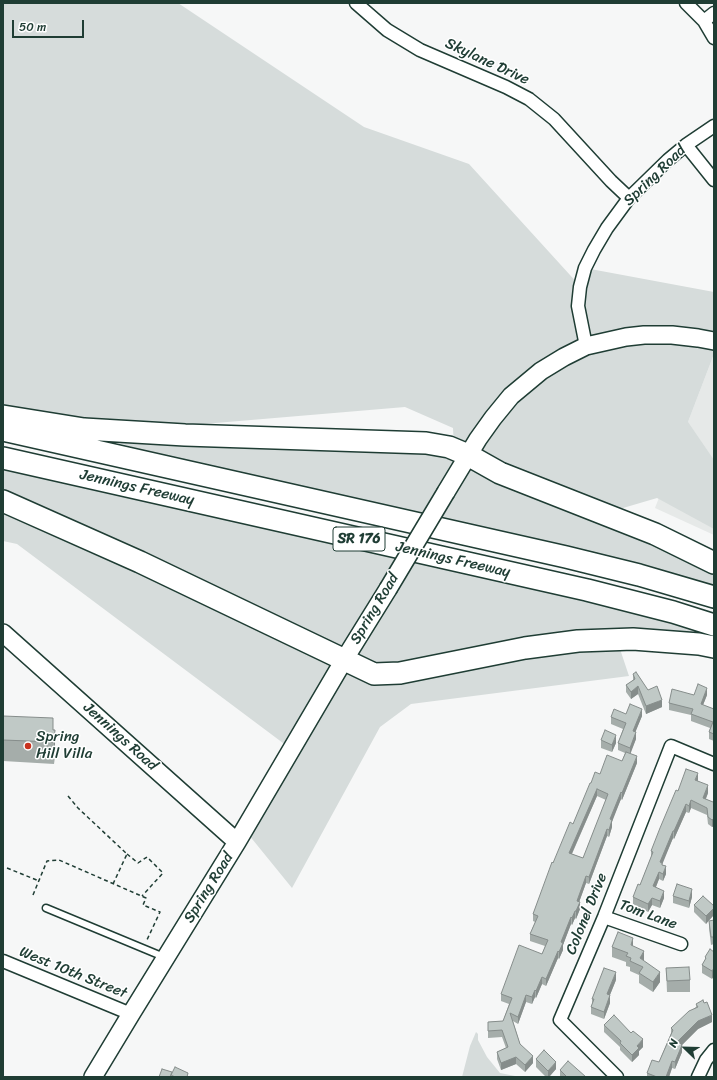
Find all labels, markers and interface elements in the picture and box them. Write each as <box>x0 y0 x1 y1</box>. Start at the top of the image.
scale bar <box>14 12 86 38</box>
text: 50 m <box>19 16 46 38</box>
street label: Skylane Drive <box>442 35 532 89</box>
street label: Spring Road <box>620 142 690 210</box>
street label: Jennings Freeway <box>78 466 196 510</box>
road number: SR 176 <box>333 527 385 551</box>
street label: Jennings Freeway <box>394 538 512 582</box>
street label: Spring Road <box>347 570 403 648</box>
street label: Jennings Road <box>79 699 161 775</box>
place label: Spring Hill Villa <box>36 728 92 763</box>
marker: Spring Hill Villa <box>23 741 33 751</box>
street label: Spring Road <box>180 850 238 926</box>
street label: Colonel Drive <box>562 871 612 957</box>
street label: Tom Lane <box>617 896 679 934</box>
street label: West 10th Street <box>17 943 129 1003</box>
north arrow <box>665 1028 705 1068</box>
text: N <box>663 1036 684 1050</box>

